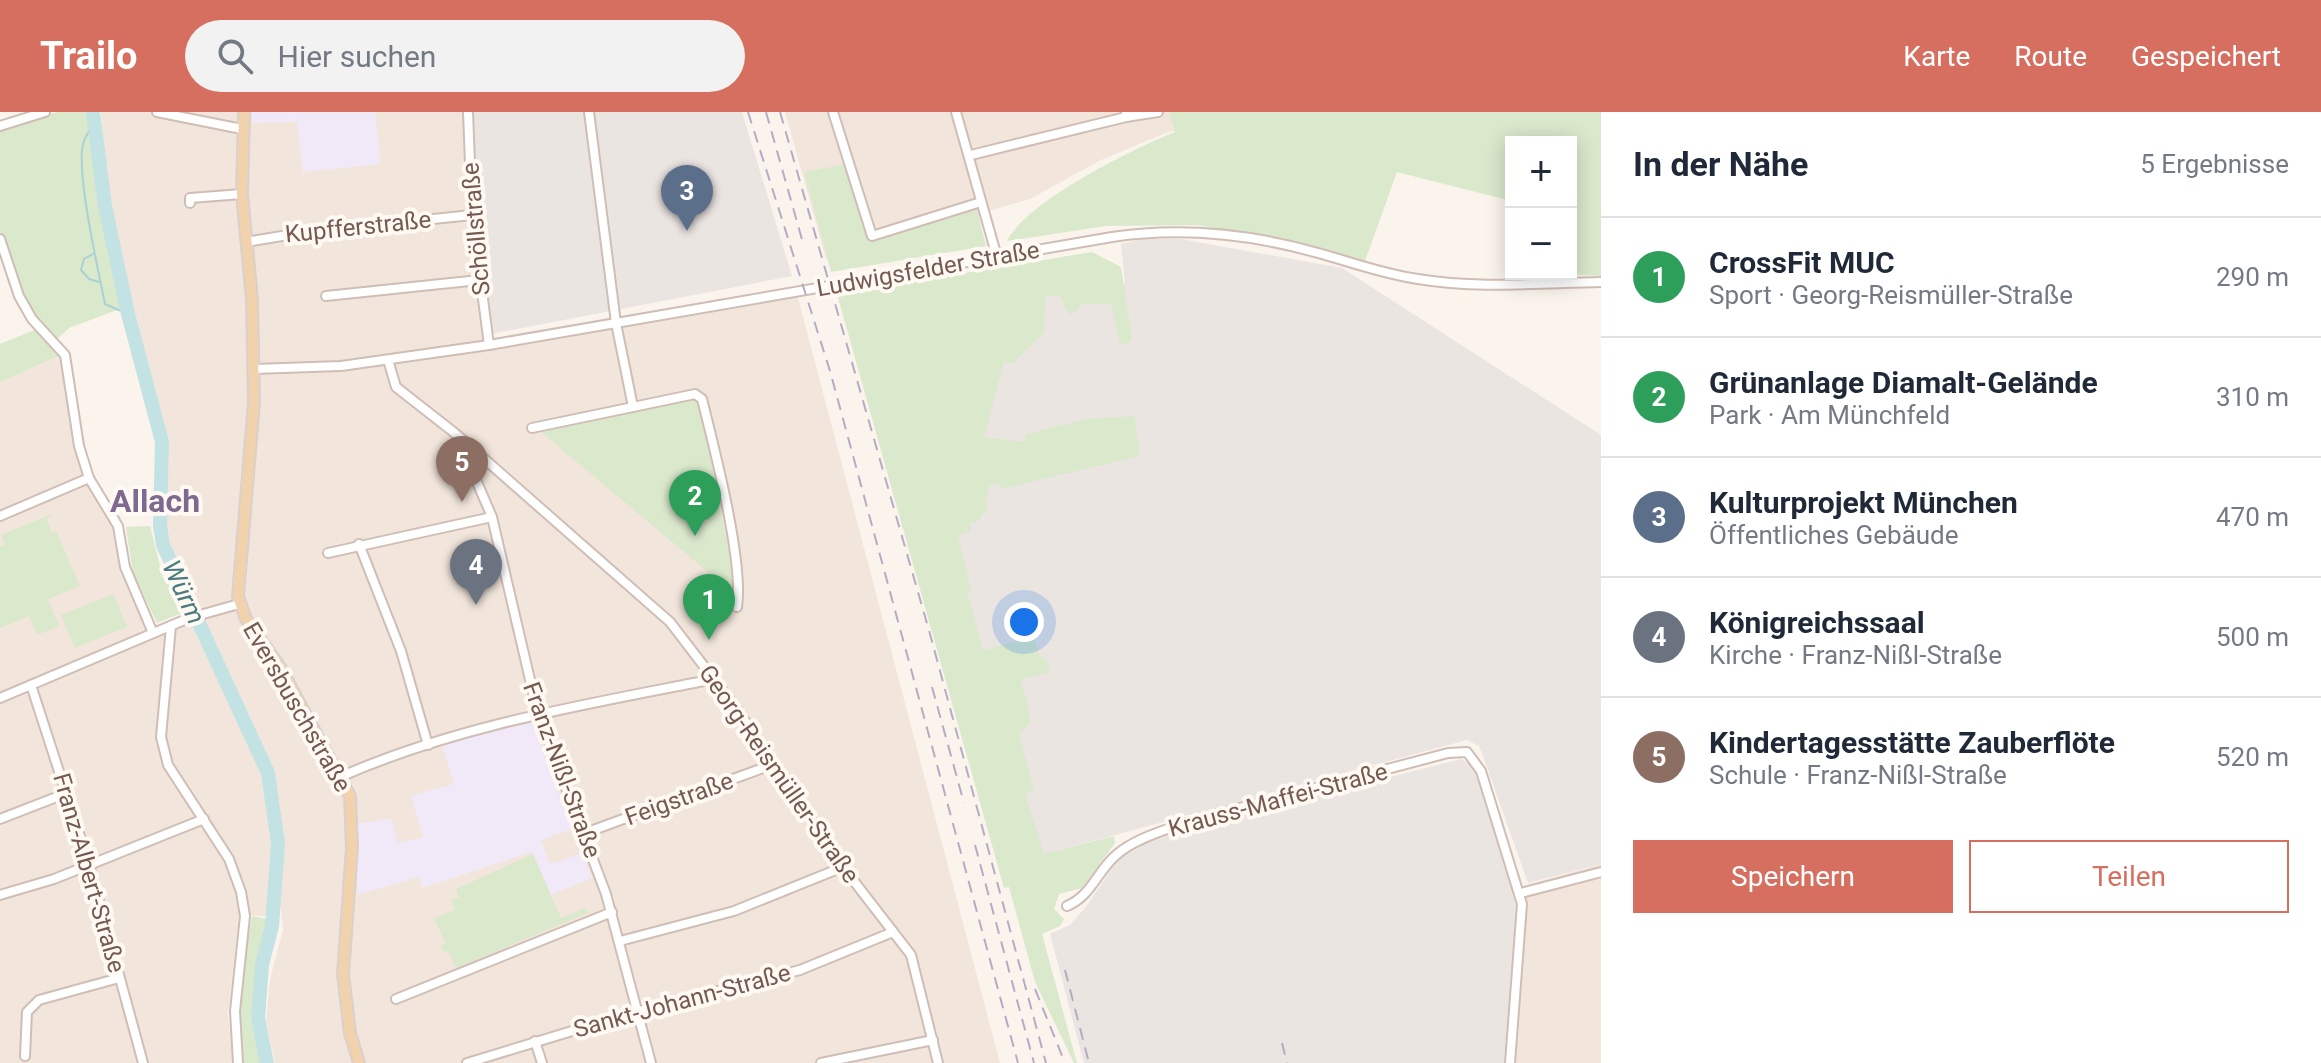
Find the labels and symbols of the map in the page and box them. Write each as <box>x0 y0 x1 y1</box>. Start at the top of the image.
street label: Schöllstraße <box>456 161 496 297</box>
pin: 3 <box>661 165 713 231</box>
street label: Kupfferstraße <box>284 205 432 249</box>
street label: Ludwigsfelder Straße <box>814 236 1042 302</box>
pin: 5 <box>436 436 488 502</box>
pin: 2 <box>669 470 721 536</box>
district label: Allach <box>110 482 200 520</box>
pin: 4 <box>450 539 502 605</box>
water label: Würm <box>156 555 212 629</box>
pin: 1 <box>683 574 735 640</box>
your location <box>1004 602 1044 642</box>
street label: Eversbuschstraße <box>237 617 357 797</box>
street label: Georg-Reismüller-Straße <box>693 660 865 888</box>
street label: Franz-Nißl-Straße <box>517 678 607 862</box>
street label: Krauss-Maffei-Straße <box>1165 757 1391 843</box>
street label: Feigstraße <box>621 767 737 831</box>
street label: Franz-Albert-Straße <box>47 770 131 976</box>
street label: Sankt-Johann-Straße <box>570 959 794 1043</box>

